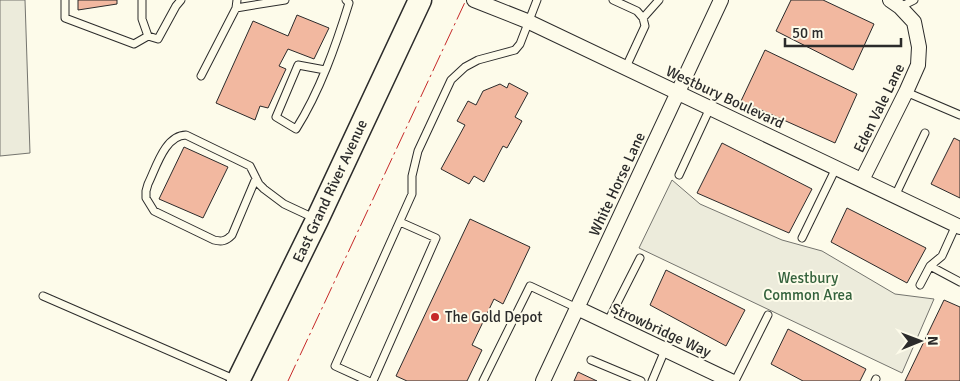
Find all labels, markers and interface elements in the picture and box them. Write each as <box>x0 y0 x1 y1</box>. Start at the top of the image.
scale bar <box>785 15 901 47</box>
text: 50 m <box>792 24 823 42</box>
street label: Eden Vale Lane <box>850 60 908 156</box>
street label: Westbury Boulevard <box>663 62 787 132</box>
street label: East Grand River Avenue <box>289 117 371 265</box>
street label: White Horse Lane <box>585 129 649 239</box>
park label: Westbury Common Area <box>763 269 853 304</box>
street label: Strowbridge Way <box>608 299 714 361</box>
place label: The Gold Depot <box>445 308 542 326</box>
marker: The Gold Depot <box>429 311 441 323</box>
north arrow <box>895 316 945 366</box>
text: N <box>924 336 941 346</box>

